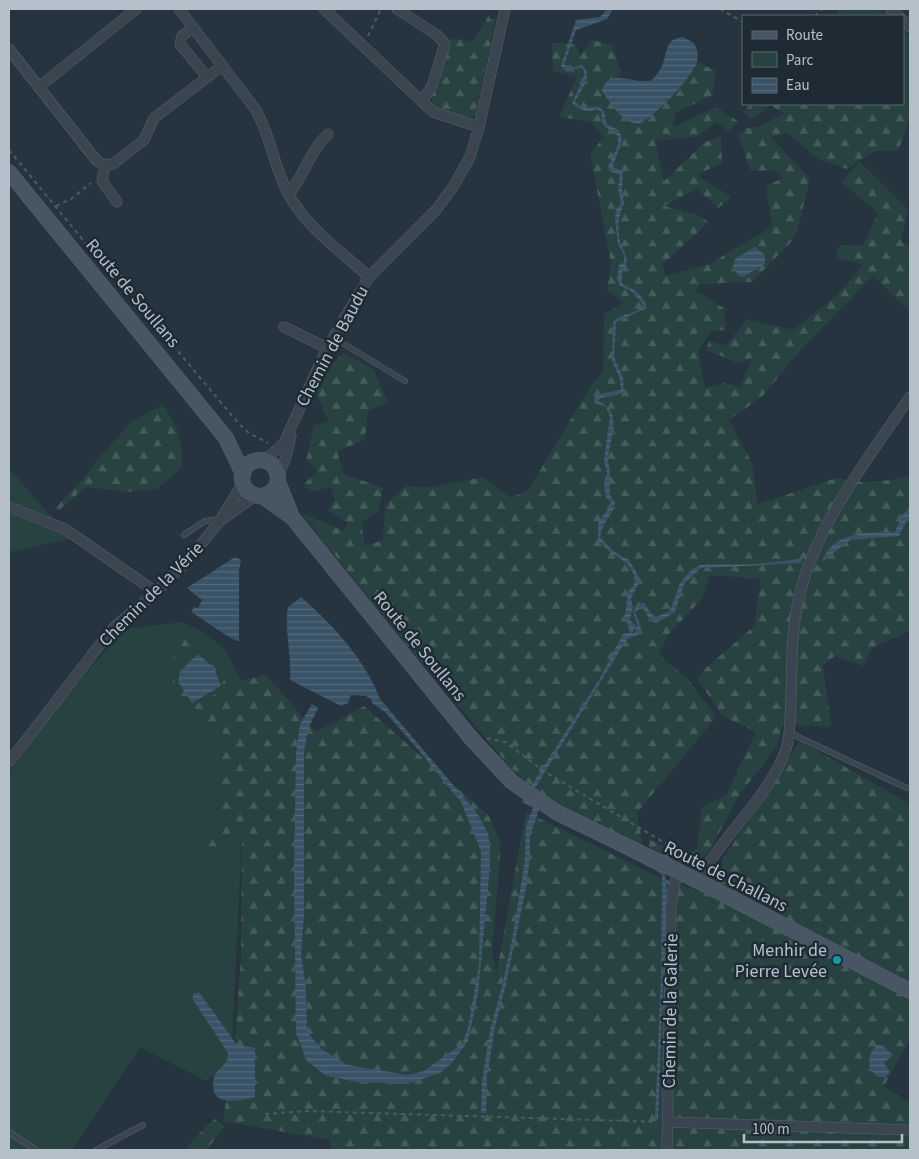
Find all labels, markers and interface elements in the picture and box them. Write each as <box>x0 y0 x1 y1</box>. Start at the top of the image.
legend <box>742 15 904 105</box>
text: Route <box>786 25 823 46</box>
text: Parc <box>786 50 813 71</box>
text: Eau <box>786 75 810 96</box>
street label: Route de Soullans <box>80 233 186 353</box>
street label: Chemin de Baudu <box>290 281 375 411</box>
street label: Chemin de la Vérie <box>93 536 209 652</box>
street label: Route de Soullans <box>367 586 472 707</box>
street label: Route de Challans <box>660 835 792 918</box>
street label: Chemin de la Galerie <box>657 933 684 1089</box>
place label: Menhir de Pierre Levée <box>735 938 827 984</box>
marker: Menhir de Pierre Levée <box>831 954 843 966</box>
scale bar <box>744 1112 902 1144</box>
text: 100 m <box>752 1119 790 1140</box>

